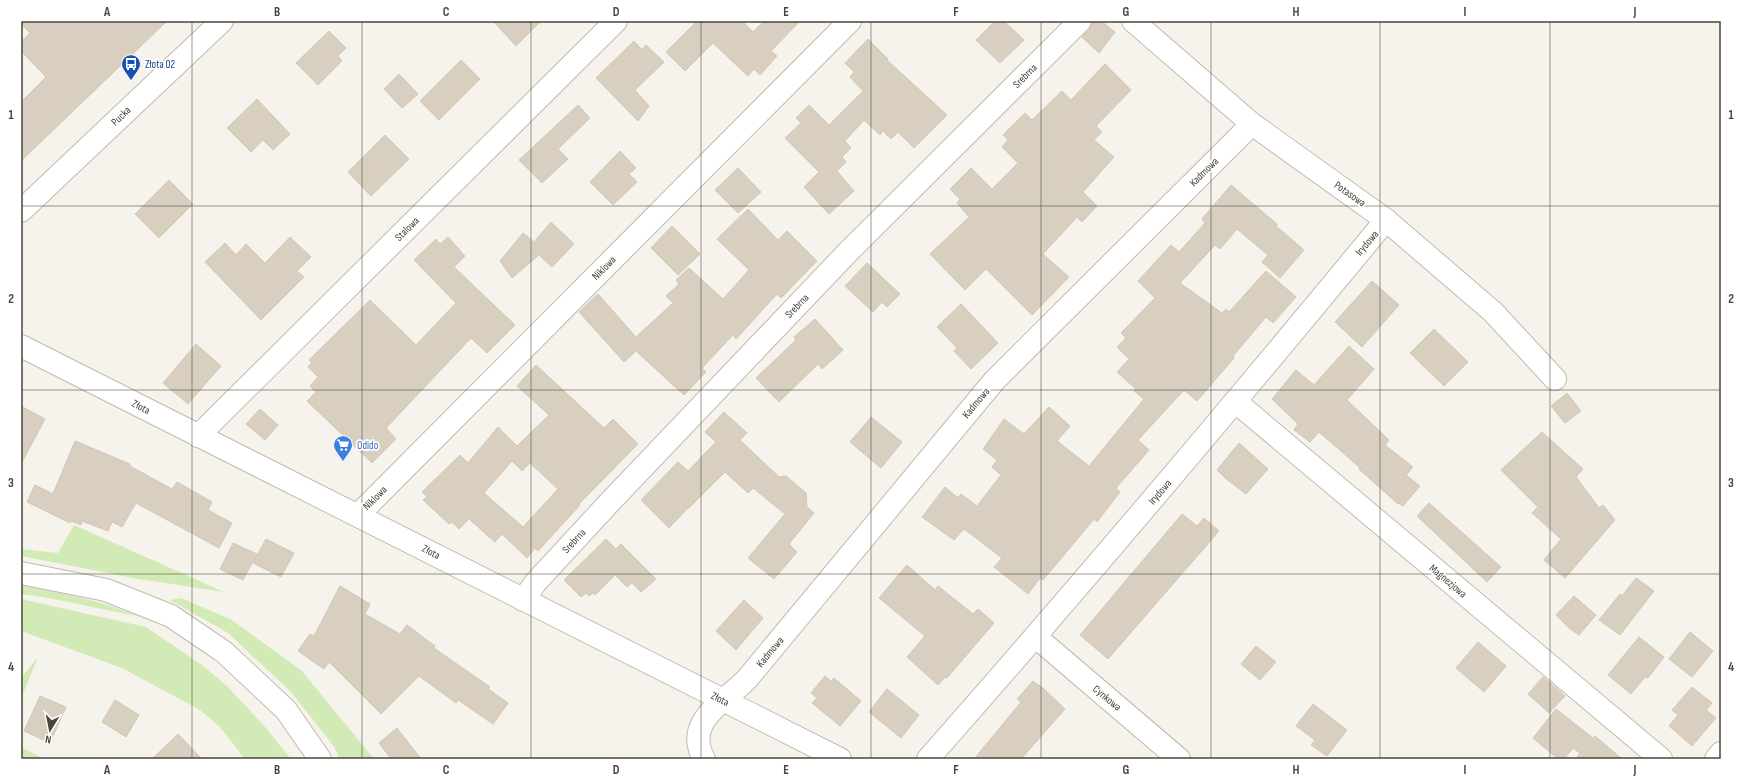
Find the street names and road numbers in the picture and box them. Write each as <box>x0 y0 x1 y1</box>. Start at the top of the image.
street label: Srebrna <box>1010 61 1040 91</box>
street label: Pucka <box>109 104 133 128</box>
street label: Kadmowa <box>1187 155 1221 189</box>
street label: Potasowa <box>1332 178 1368 210</box>
street label: Stalowa <box>392 214 422 244</box>
street label: Irydowa <box>1353 228 1381 258</box>
street label: Niklowa <box>589 253 619 283</box>
street label: Srebrna <box>782 291 812 321</box>
street label: Kadmowa <box>960 385 992 421</box>
street label: Złota <box>130 397 152 417</box>
street label: Irydowa <box>1146 477 1174 507</box>
street label: Niklowa <box>360 483 390 513</box>
street label: Srebrna <box>559 526 589 556</box>
street label: Złota <box>420 542 442 562</box>
street label: Magnezjowa <box>1427 562 1469 600</box>
street label: Kadmowa <box>754 634 786 670</box>
street label: Cynkowa <box>1090 682 1124 714</box>
street label: Złota <box>709 689 731 709</box>

